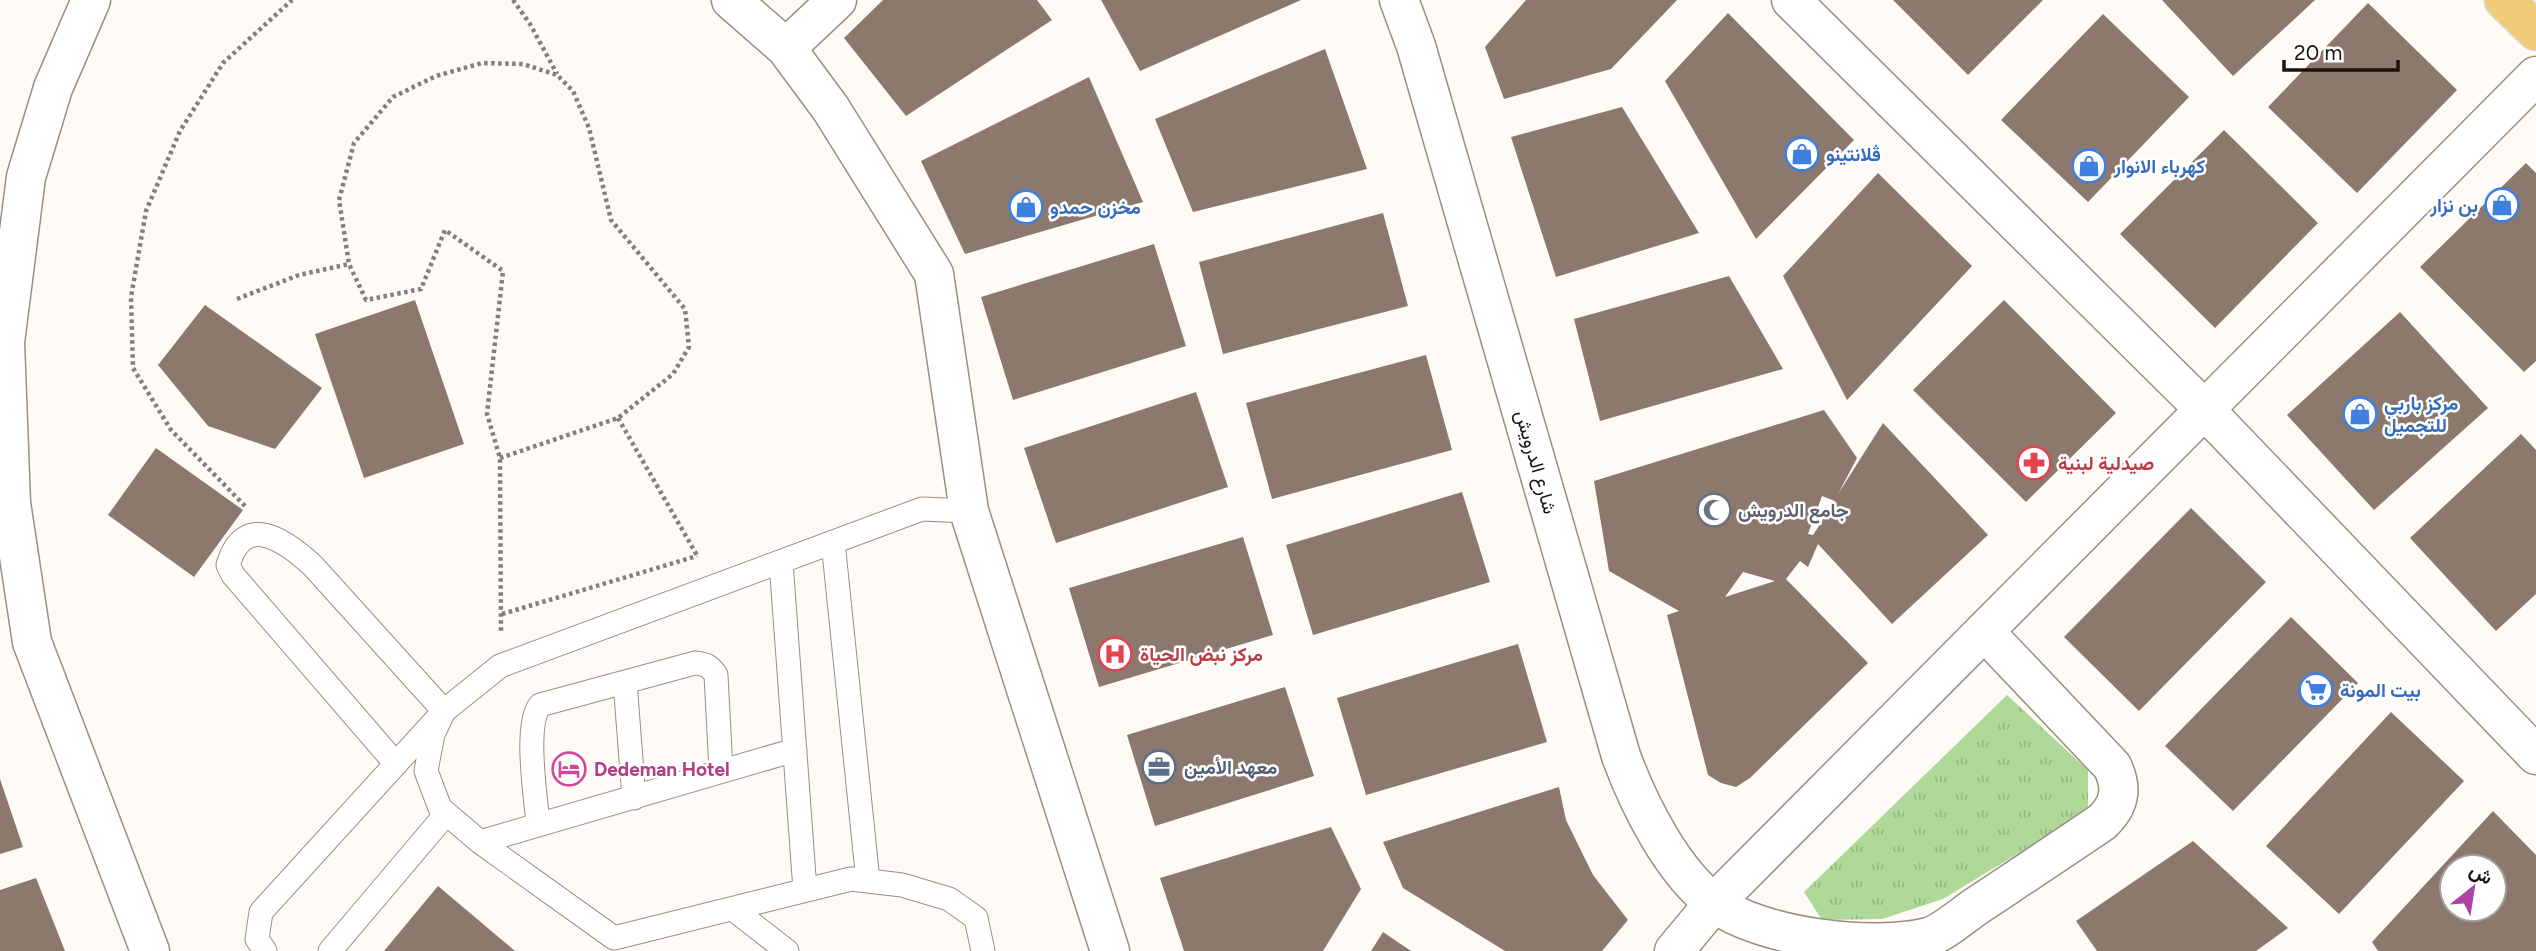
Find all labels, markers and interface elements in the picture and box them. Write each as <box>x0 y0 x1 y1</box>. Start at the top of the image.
scale bar <box>2284 28 2398 72</box>
text: 20 m <box>2294 40 2342 65</box>
shop icon: ڤلانتينو <box>1783 135 1821 173</box>
place label: ڤلانتينو <box>1826 143 1881 167</box>
shop icon: كهرباء الانوار <box>2070 147 2108 185</box>
place label: كهرباء الانوار <box>2113 155 2205 179</box>
shop icon: بن نزار <box>2483 186 2521 224</box>
shop icon: مخزن حمدو <box>1007 188 1045 226</box>
place label: بن نزار <box>2429 194 2478 218</box>
place label: مخزن حمدو <box>1050 196 1141 220</box>
place label: مركز باربي للتجميل <box>2384 392 2458 437</box>
shop icon: مركز باربي للتجميل <box>2341 395 2379 433</box>
street label: شارع الدرويش <box>1509 407 1562 517</box>
pharmacy icon: صيدلية لبنية <box>2015 444 2053 482</box>
place label: صيدلية لبنية <box>2058 452 2154 475</box>
mosque icon: جامع الدرويش <box>1695 491 1733 529</box>
place label: جامع الدرويش <box>1738 499 1849 524</box>
hospital icon: مركز نبض الحياة <box>1096 635 1134 673</box>
place label: مركز نبض الحياة <box>1140 643 1263 667</box>
supermarket icon: بيت المونة <box>2297 671 2335 709</box>
place label: بيت المونة <box>2340 679 2421 703</box>
office icon: معهد الأمين <box>1140 748 1178 786</box>
hotel icon: Dedeman Hotel <box>550 750 588 788</box>
place label: معهد الأمين <box>1184 756 1277 779</box>
place label: Dedeman Hotel <box>594 758 730 781</box>
north arrow <box>2438 853 2508 923</box>
text: ش <box>2466 858 2497 889</box>

